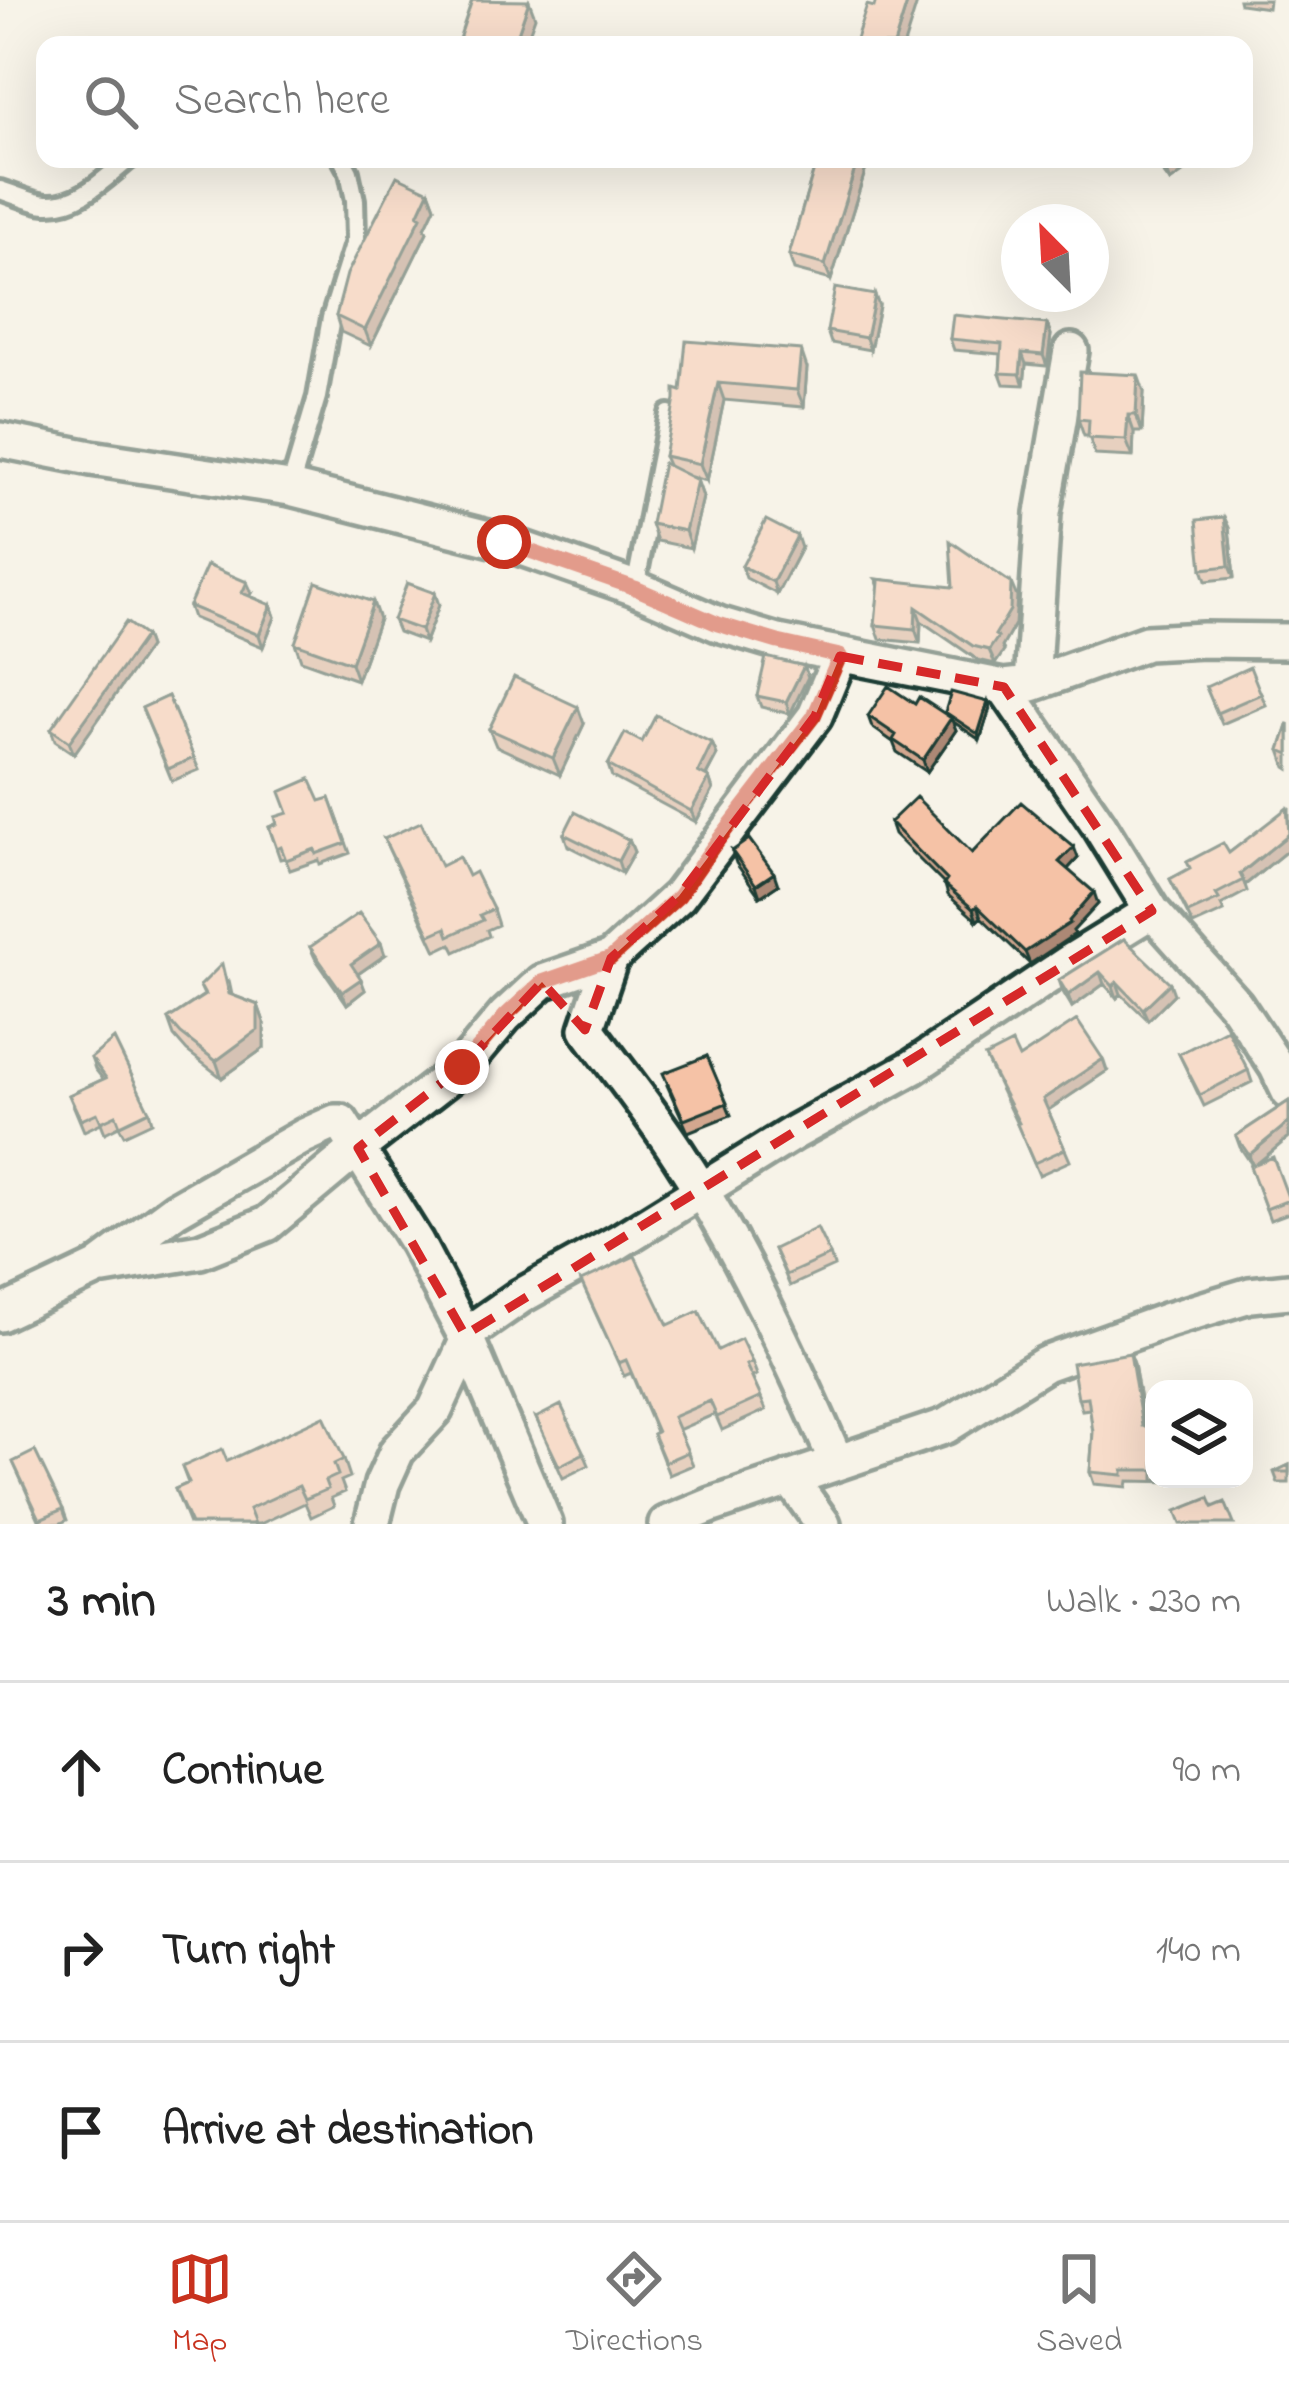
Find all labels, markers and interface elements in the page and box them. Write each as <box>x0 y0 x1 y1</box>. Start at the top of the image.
search box <box>36 36 1253 168</box>
icon: search <box>78 69 144 135</box>
text: Search here <box>174 69 390 135</box>
north arrow <box>1001 204 1109 312</box>
route start <box>477 515 531 569</box>
route end <box>435 1040 489 1094</box>
map controls <box>1145 1380 1253 1488</box>
button: layers <box>1145 1380 1253 1488</box>
text: 3 min <box>48 1565 156 1640</box>
text: Walk · 230 m <box>1046 1574 1241 1631</box>
icon: ahead <box>48 1739 114 1805</box>
text: Continue <box>162 1739 323 1805</box>
text: 90 m <box>1172 1743 1241 1800</box>
icon: right <box>48 1919 114 1985</box>
text: Turn right <box>162 1919 335 1985</box>
text: 140 m <box>1156 1923 1241 1980</box>
icon: arrive <box>48 2099 114 2165</box>
text: Arrive at destination <box>162 2099 533 2165</box>
tab: Map <box>167 2246 233 2366</box>
tab: Directions <box>566 2246 703 2366</box>
tab: Saved <box>1036 2246 1122 2366</box>

